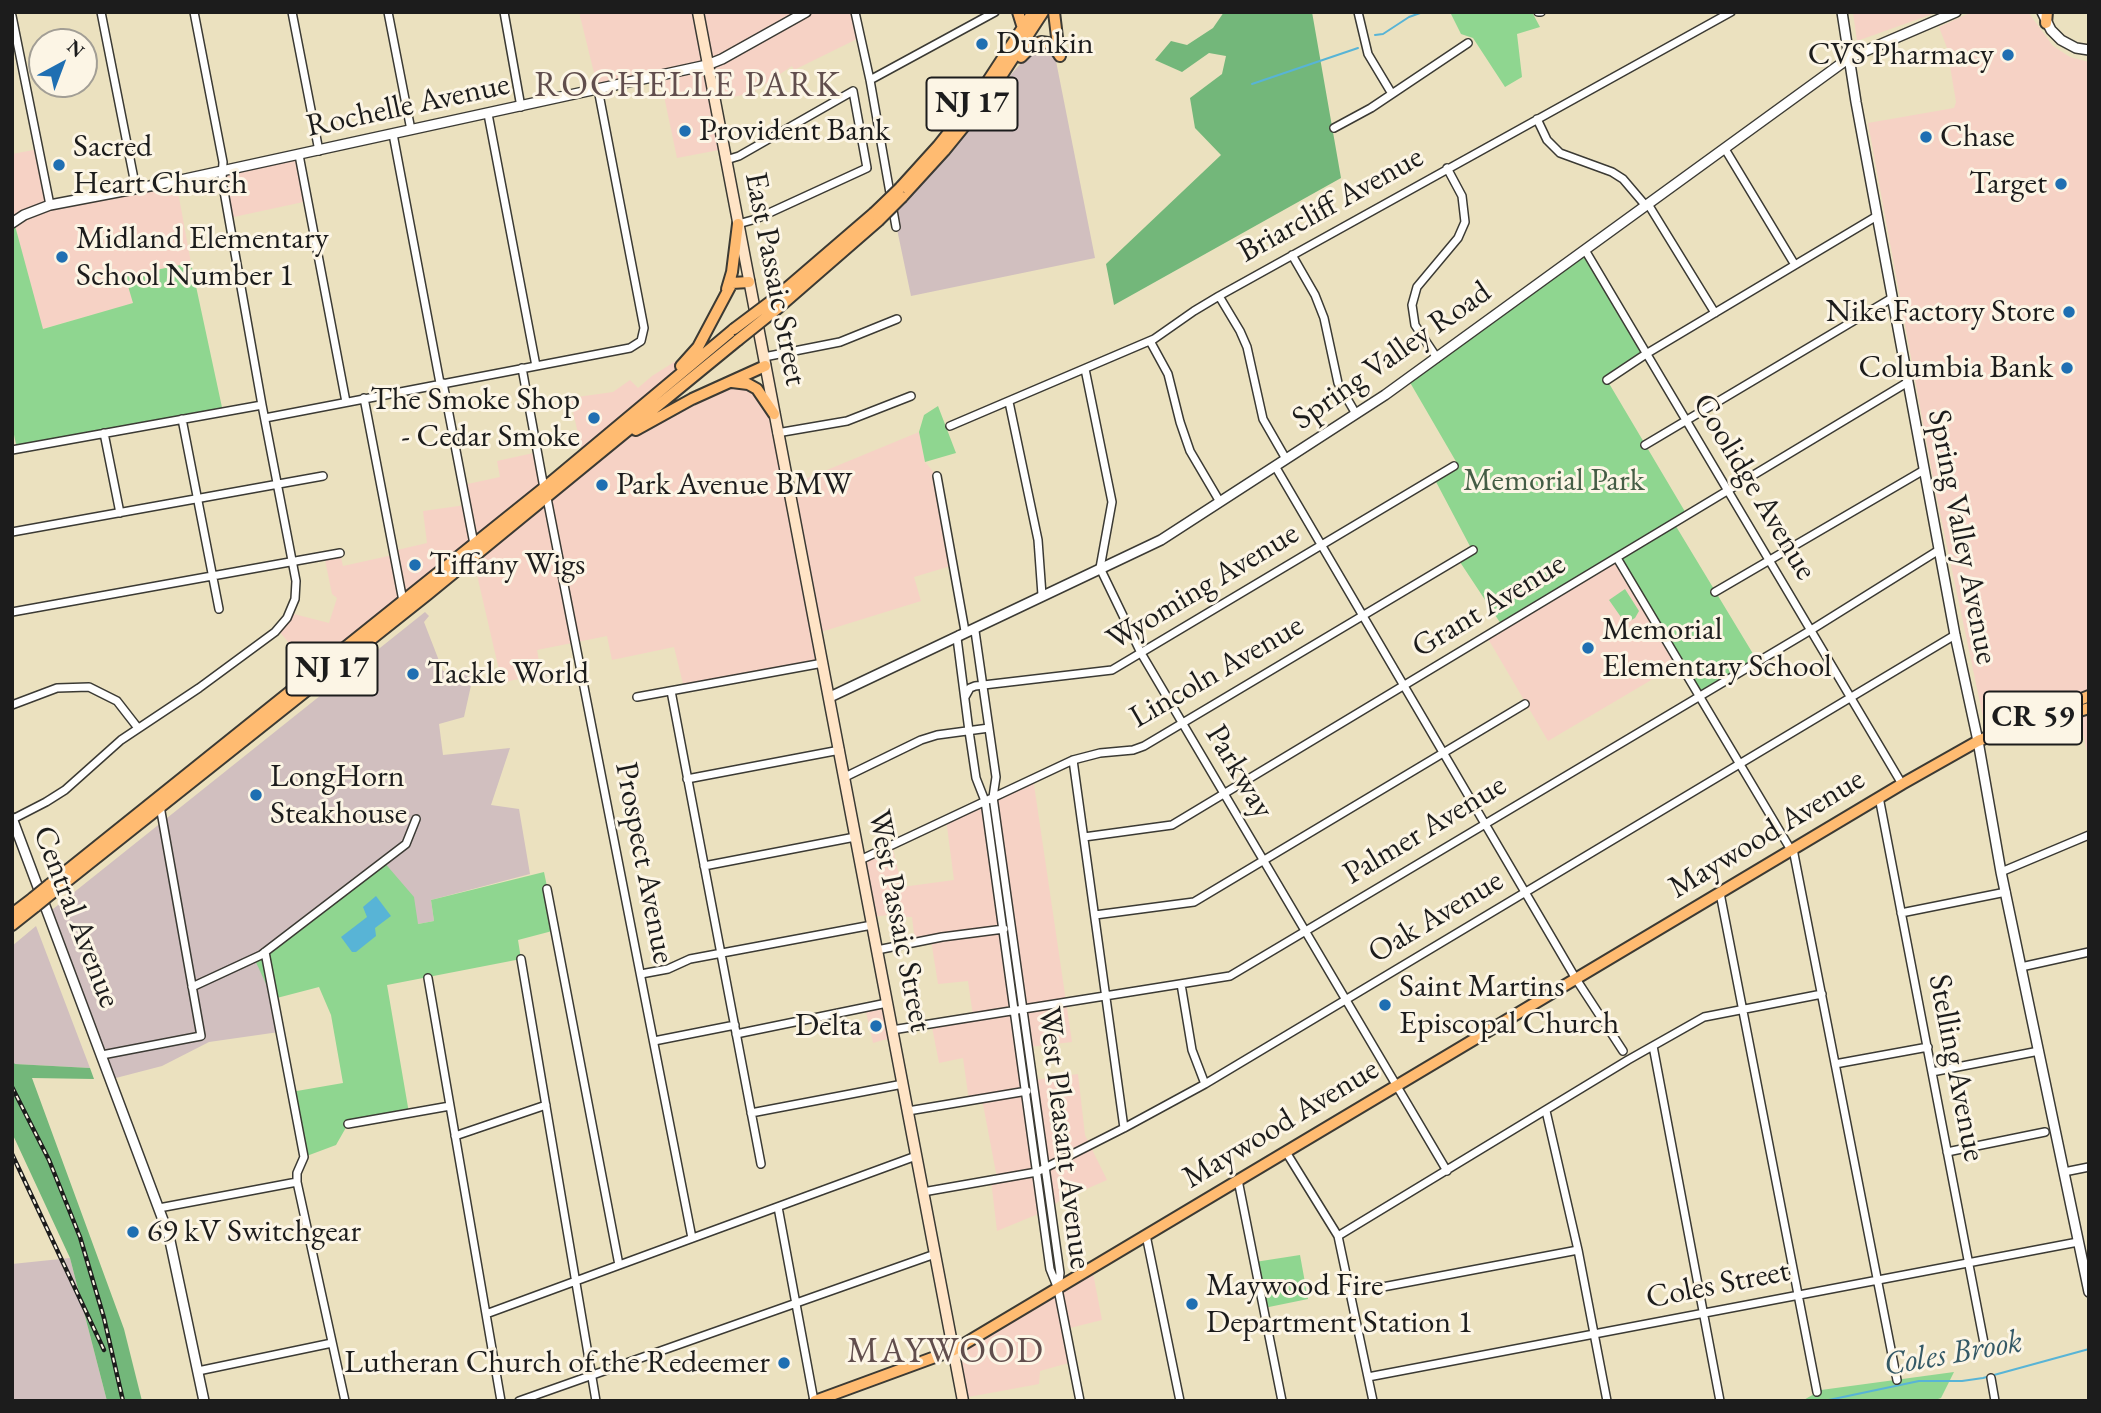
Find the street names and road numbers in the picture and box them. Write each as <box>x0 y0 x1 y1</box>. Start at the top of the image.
street label: Rochelle Avenue <box>303 66 513 146</box>
road number: NJ 17 <box>926 78 1018 130</box>
street label: Briarcliff Avenue <box>1232 138 1430 272</box>
street label: East Passaic Street <box>735 169 815 389</box>
street label: Spring Valley Road <box>1285 273 1499 439</box>
street label: Coolidge Avenue <box>1683 387 1825 587</box>
street label: Spring Valley Avenue <box>1919 407 2005 667</box>
street label: Wyoming Avenue <box>1100 515 1306 659</box>
street label: Grant Avenue <box>1405 545 1573 667</box>
street label: Lincoln Avenue <box>1123 607 1311 737</box>
road number: NJ 17 <box>286 642 378 696</box>
road number: CR 59 <box>1984 692 2082 744</box>
street label: Parkway <box>1196 718 1282 826</box>
street label: Prospect Avenue <box>606 759 682 967</box>
street label: Maywood Avenue <box>1662 760 1872 908</box>
street label: Palmer Avenue <box>1337 766 1513 894</box>
street label: West Passaic Street <box>859 807 939 1035</box>
street label: Central Avenue <box>24 821 128 1013</box>
street label: Oak Avenue <box>1362 862 1510 972</box>
street label: Stelling Avenue <box>1919 971 1993 1165</box>
street label: West Pleasant Avenue <box>1029 1005 1099 1271</box>
street label: Maywood Avenue <box>1176 1050 1386 1198</box>
street label: Coles Street <box>1643 1252 1793 1318</box>

